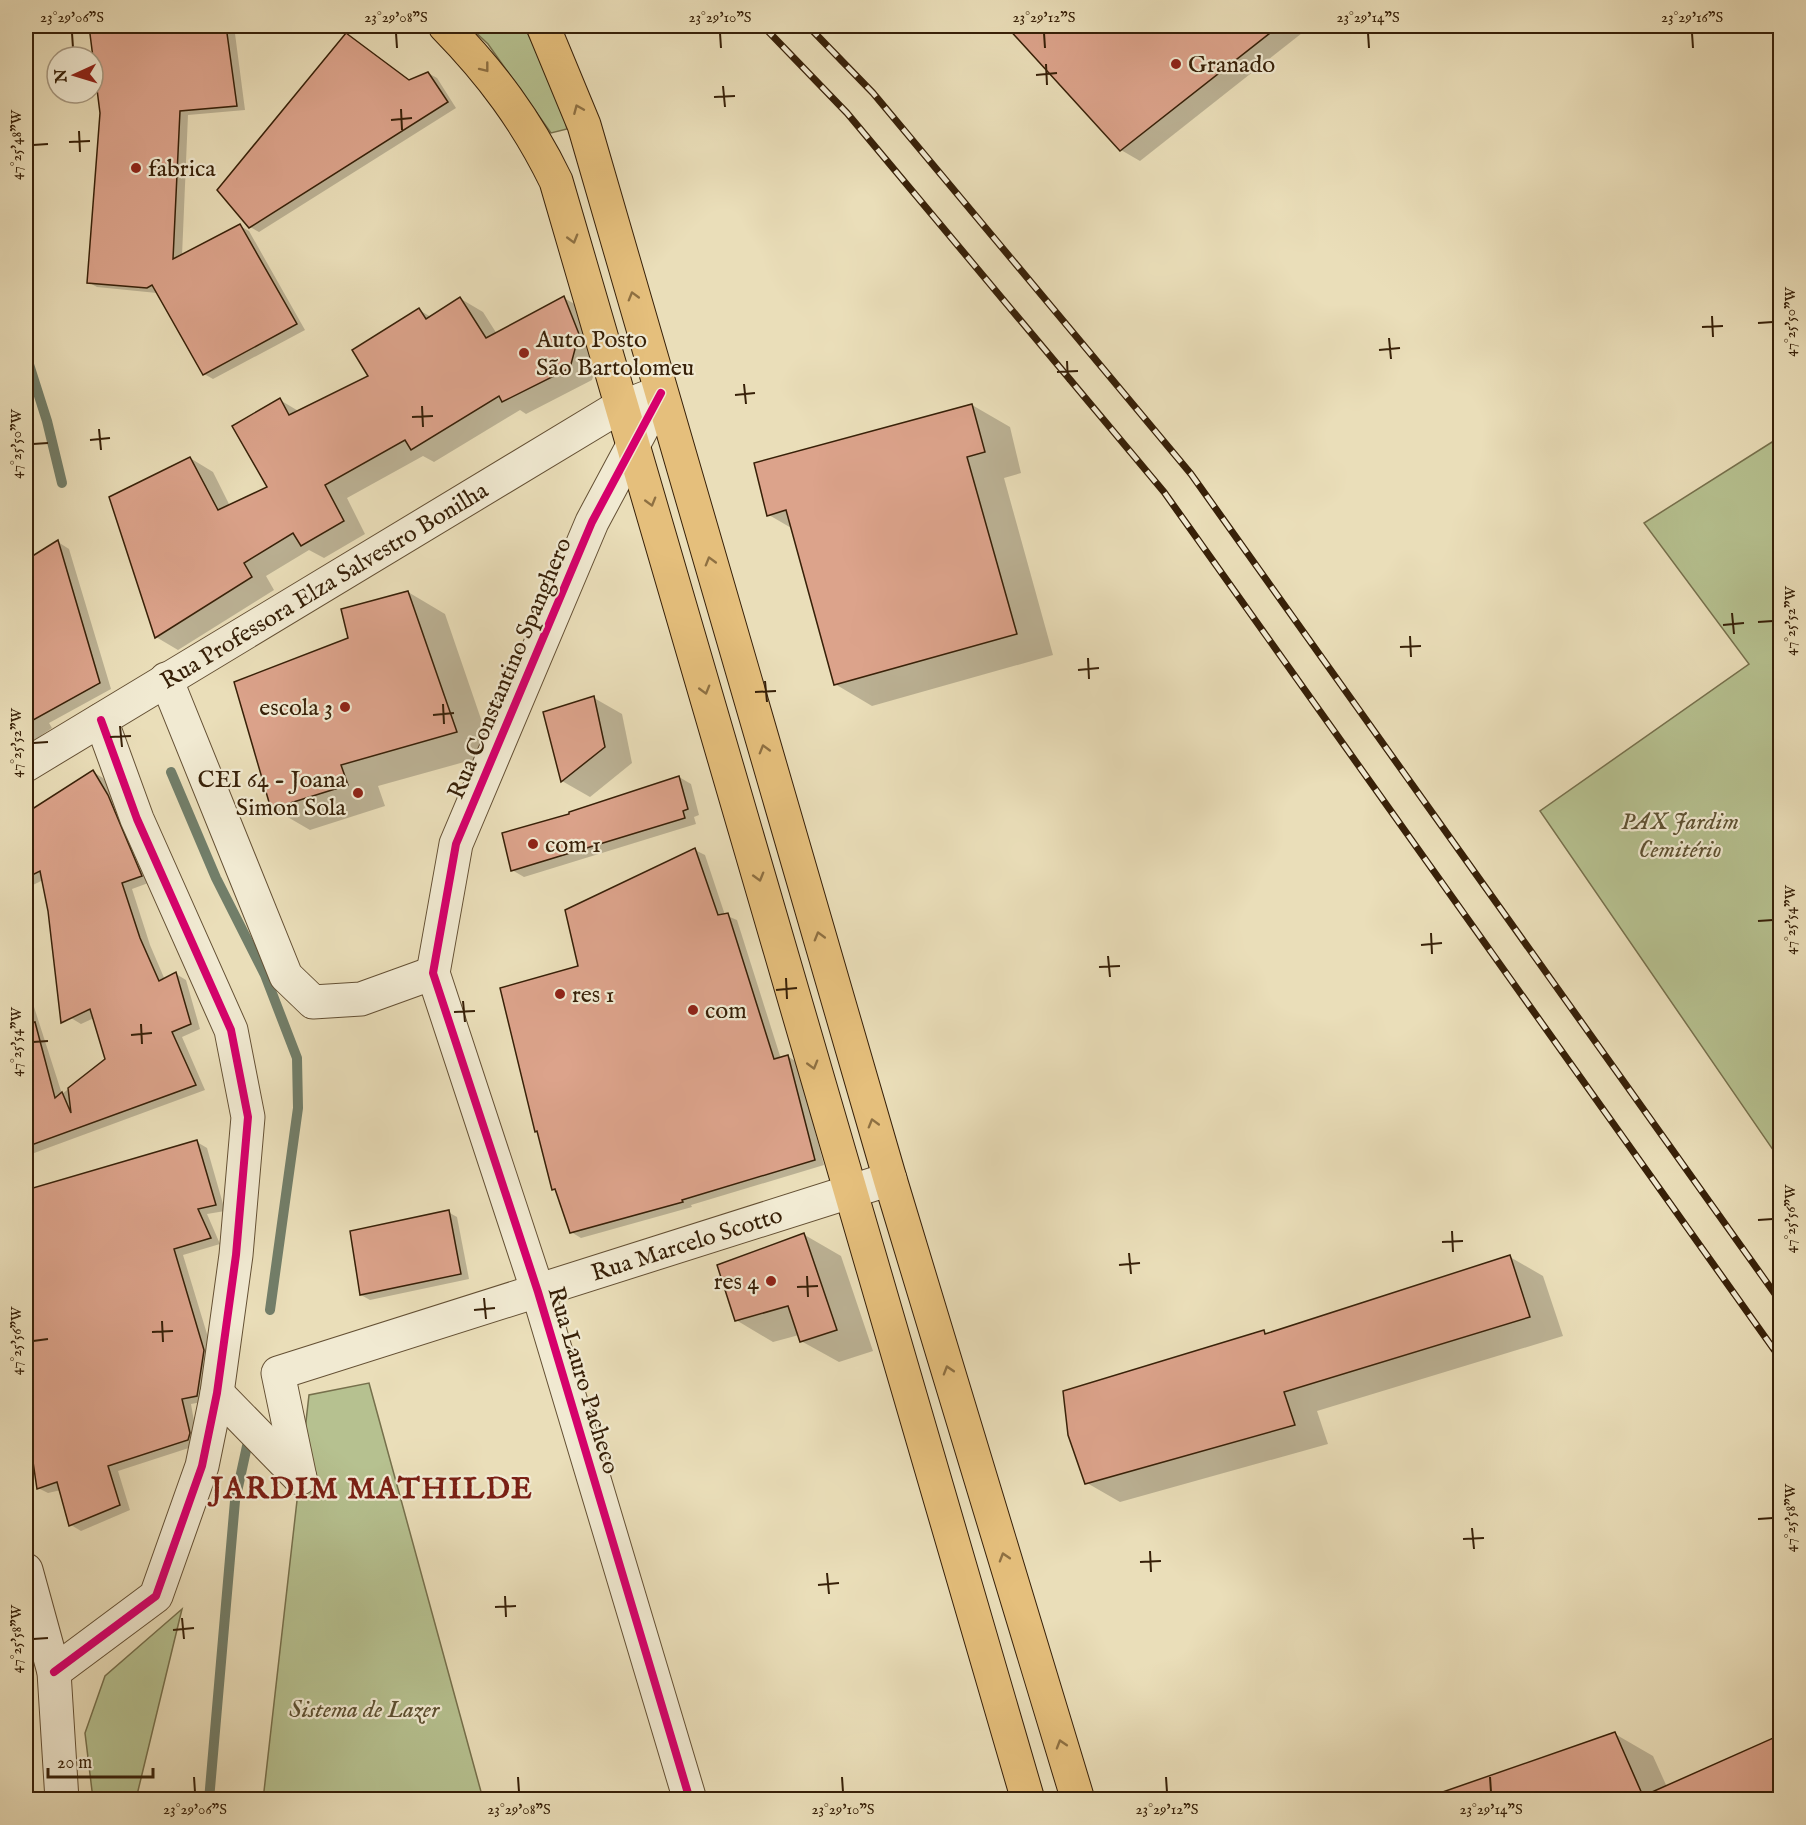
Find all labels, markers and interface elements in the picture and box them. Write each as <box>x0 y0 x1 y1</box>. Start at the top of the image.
text: 23°29'06"S <box>40 8 104 27</box>
text: 23°29'08"S <box>364 8 428 27</box>
text: 23°29'10"S <box>688 8 752 27</box>
text: 23°29'12"S <box>1013 8 1075 27</box>
text: 23°29'14"S <box>1336 8 1400 27</box>
text: 23°29'16"S <box>1661 8 1723 27</box>
north arrow <box>45 45 105 105</box>
place label: Granado <box>1188 50 1275 81</box>
marker: Granado <box>1169 57 1183 71</box>
one-way arrow <box>477 61 488 72</box>
text: N <box>52 68 73 85</box>
one-way arrow <box>573 104 585 115</box>
text: 47°25'48"W <box>7 109 26 180</box>
place label: fabrica <box>148 154 216 185</box>
marker: fabrica <box>129 161 143 175</box>
one-way arrow <box>566 233 578 244</box>
text: 47°25'50"W <box>1781 286 1800 357</box>
one-way arrow <box>628 291 640 302</box>
place label: Auto Posto São Bartolomeu <box>535 325 694 384</box>
marker: Auto Posto São Bartolomeu <box>517 346 531 360</box>
text: 47°25'50"W <box>7 408 26 479</box>
street label: Rua Professora Elza Salvestro Bonilha <box>155 475 495 697</box>
one-way arrow <box>644 497 656 507</box>
street label: Rua Constantino Spanghero <box>441 533 580 804</box>
one-way arrow <box>705 557 717 567</box>
text: 47°25'52"W <box>1781 586 1800 656</box>
one-way arrow <box>698 684 710 695</box>
place label: escola 3 <box>259 693 333 724</box>
marker: escola 3 <box>338 700 352 714</box>
text: 47°25'52"W <box>7 708 26 778</box>
one-way arrow <box>759 744 771 755</box>
place label: CEI 64 - Joana Simon Sola <box>198 765 347 824</box>
marker: CEI 64 - Joana Simon Sola <box>351 786 365 800</box>
park label: PAX Jardim Cemitério <box>1621 807 1739 866</box>
place label: com 1 <box>545 830 601 861</box>
marker: com 1 <box>526 837 540 851</box>
one-way arrow <box>752 871 764 882</box>
text: 47°25'54"W <box>1781 884 1800 955</box>
one-way arrow <box>814 931 826 942</box>
place label: res 1 <box>572 980 614 1011</box>
marker: res 1 <box>553 987 567 1001</box>
place label: com <box>705 996 747 1027</box>
marker: com <box>686 1003 700 1017</box>
text: 47°25'54"W <box>7 1006 26 1077</box>
one-way arrow <box>806 1059 818 1070</box>
one-way arrow <box>868 1118 880 1129</box>
text: 47°25'56"W <box>1781 1184 1800 1253</box>
street label: Rua Marcelo Scotto <box>588 1200 787 1290</box>
place label: res 4 <box>714 1267 759 1298</box>
marker: res 4 <box>764 1274 778 1288</box>
street label: Rua Lauro Pacheco <box>539 1283 626 1478</box>
text: 47°25'56"W <box>7 1306 26 1375</box>
one-way arrow <box>943 1365 955 1376</box>
district label: JARDIM MATHILDE <box>207 1471 533 1509</box>
text: 47°25'58"W <box>1781 1483 1800 1552</box>
one-way arrow <box>999 1552 1011 1563</box>
text: 47°25'58"W <box>7 1604 26 1673</box>
park label: Sistema de Lazer <box>289 1695 441 1726</box>
one-way arrow <box>1056 1739 1068 1749</box>
scale bar <box>48 1741 153 1779</box>
text: 20 m <box>57 1752 92 1775</box>
text: 23°29'06"S <box>163 1800 227 1819</box>
text: 23°29'08"S <box>487 1800 551 1819</box>
text: 23°29'10"S <box>811 1800 875 1819</box>
text: 23°29'12"S <box>1136 1800 1198 1819</box>
text: 23°29'14"S <box>1459 1800 1523 1819</box>

